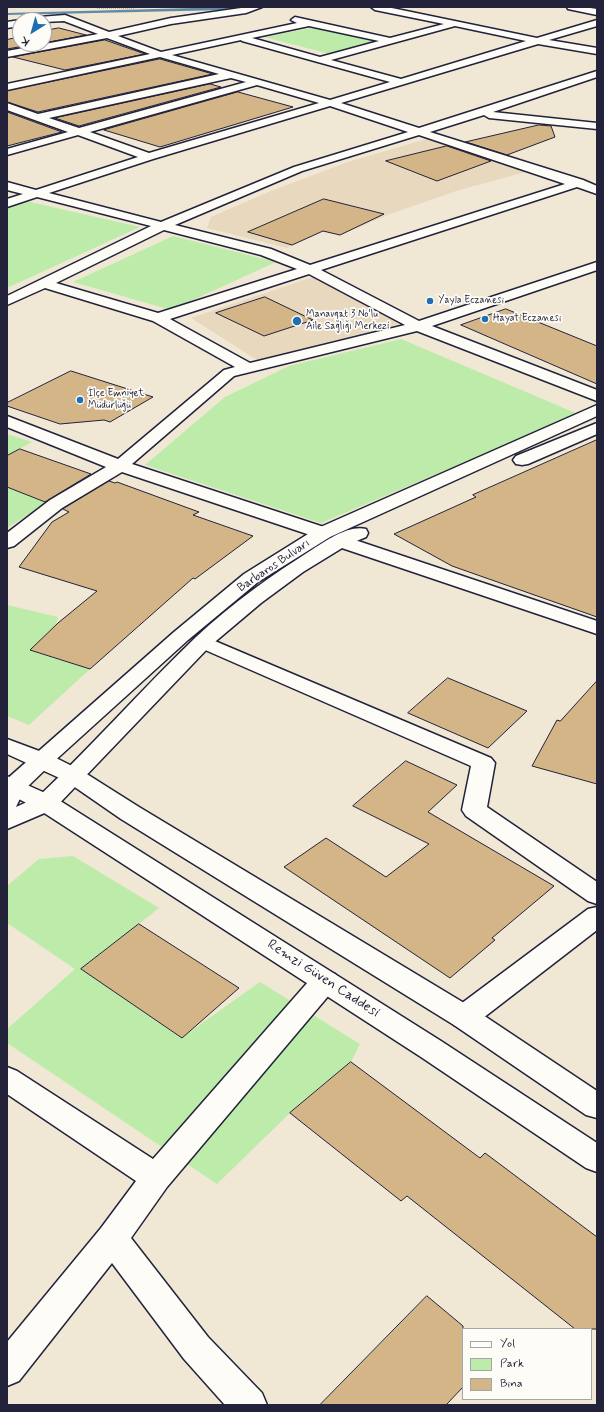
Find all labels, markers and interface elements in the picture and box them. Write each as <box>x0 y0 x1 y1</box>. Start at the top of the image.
north arrow <box>12 12 52 52</box>
text: K <box>18 33 33 49</box>
place label: Yayla Eczanesi <box>438 295 504 307</box>
marker: Yayla Eczanesi <box>425 296 435 306</box>
place label: Manavgat 3 No'lu Aile Sağlığı Merkezi <box>306 309 389 332</box>
place label: Hayat Eczanesi <box>493 313 561 325</box>
marker: Hayat Eczanesi <box>480 314 490 324</box>
marker: Manavgat 3 No'lu Aile Sağlığı Merkezi <box>291 315 303 327</box>
place label: İlçe Emniyet Müdürlüğü <box>88 388 144 412</box>
marker: İlçe Emniyet Müdürlüğü <box>75 395 85 405</box>
street label: Barbaros Bulvarı <box>235 536 313 596</box>
street label: Remzi Güven Caddesi <box>264 936 382 1022</box>
legend <box>462 1328 592 1400</box>
text: Yol <box>500 1336 515 1352</box>
text: Park <box>500 1356 524 1372</box>
text: Bina <box>500 1376 523 1392</box>

